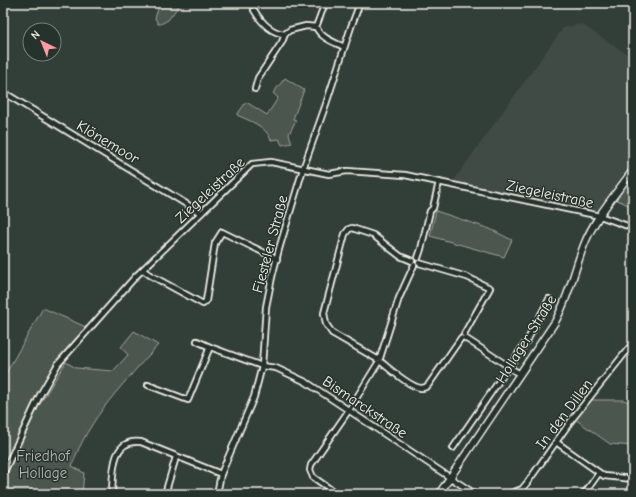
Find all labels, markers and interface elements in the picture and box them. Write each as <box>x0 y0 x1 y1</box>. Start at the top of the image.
north arrow <box>22 22 62 62</box>
text: N <box>28 28 43 42</box>
street label: Klönemoor <box>74 116 143 168</box>
street label: Ziegeleistraße <box>171 153 249 227</box>
street label: Ziegeleistraße <box>505 176 596 212</box>
street label: Fiesteler Straße <box>248 193 292 295</box>
street label: Hollager Straße <box>492 291 561 387</box>
street label: Bismarckstraße <box>319 372 411 442</box>
street label: In den Dillen <box>532 375 596 453</box>
park label: Friedhof Hollage <box>16 447 71 482</box>

